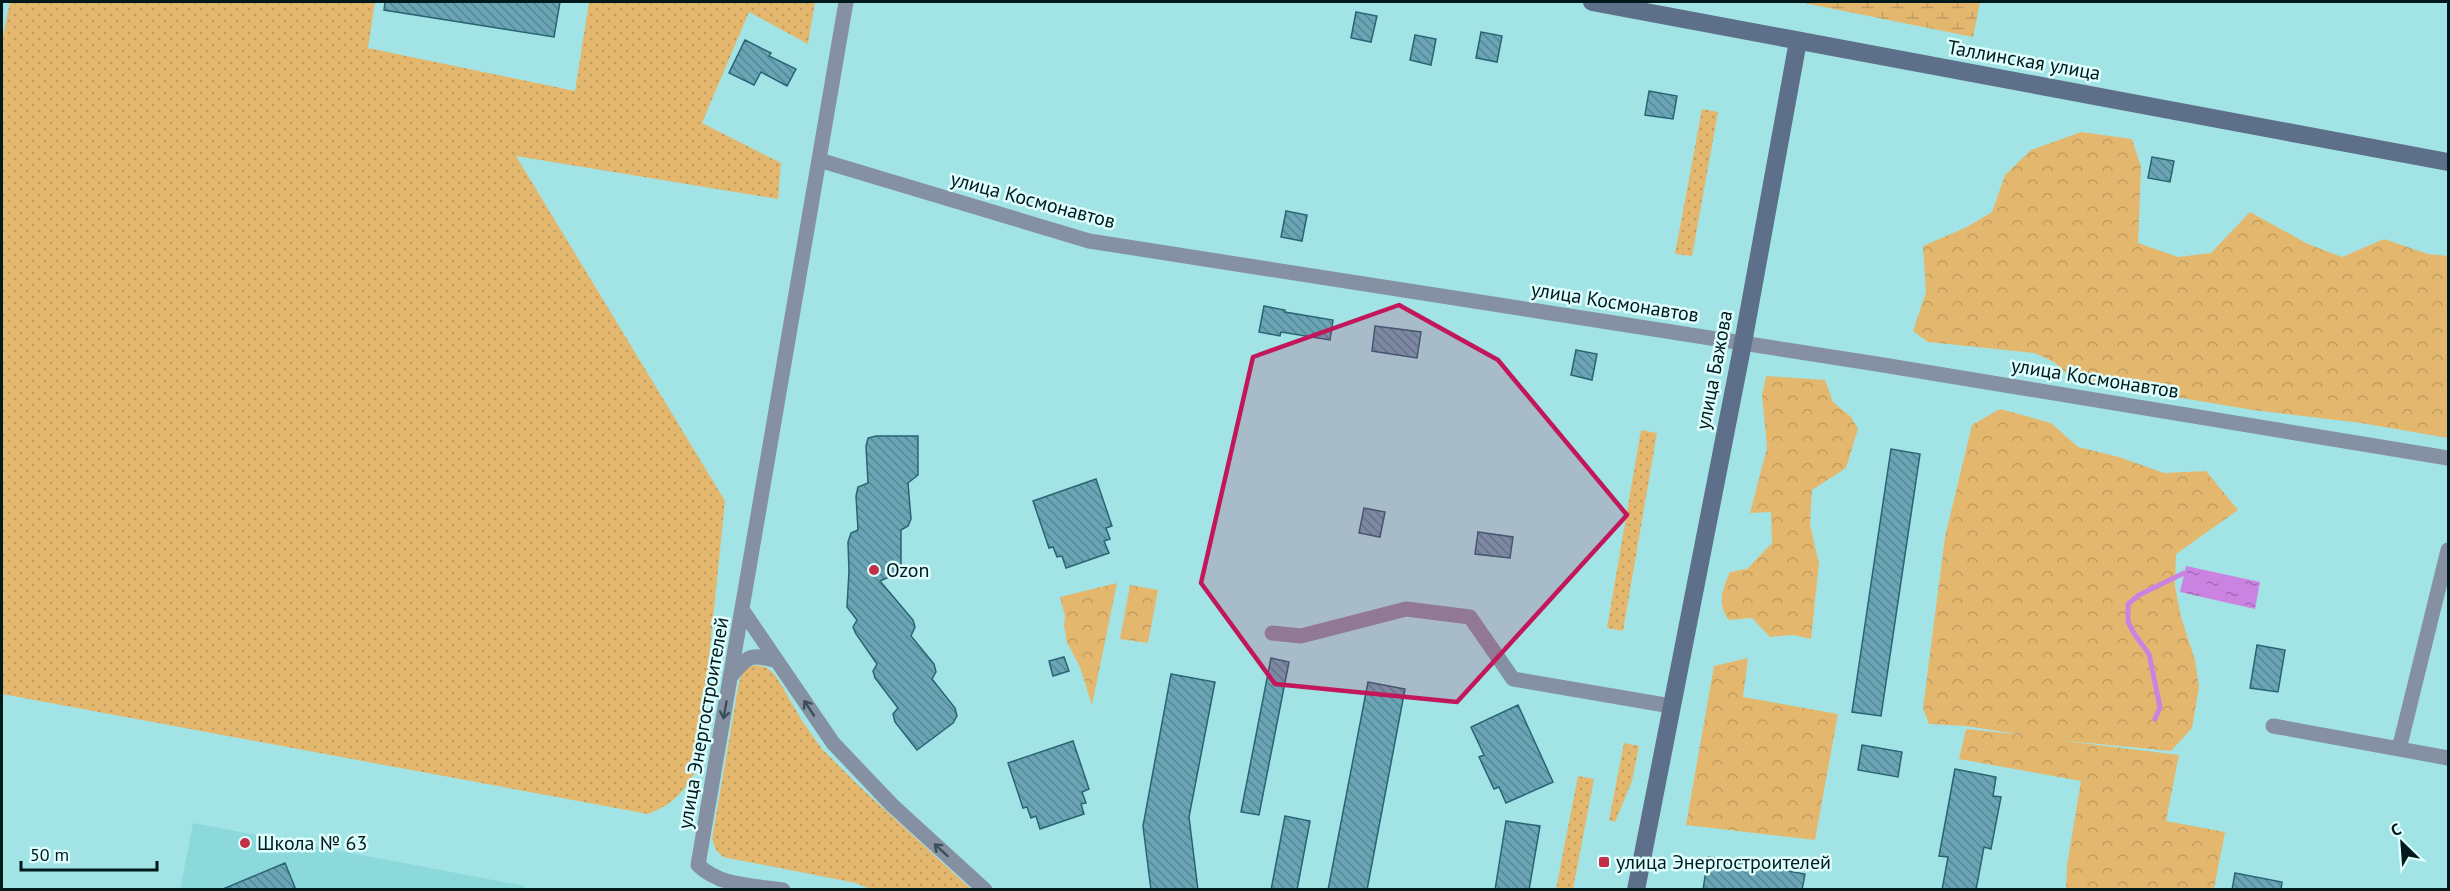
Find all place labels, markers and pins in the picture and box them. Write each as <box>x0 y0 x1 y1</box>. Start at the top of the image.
place label: Ozon <box>886 557 930 583</box>
marker: Ozon <box>867 563 881 577</box>
place label: Школа № 63 <box>257 830 367 856</box>
marker: Школа № 63 <box>238 836 252 850</box>
place label: улица Энергостроителей <box>1616 849 1831 875</box>
marker: улица Энергостроителей <box>1597 855 1611 869</box>

